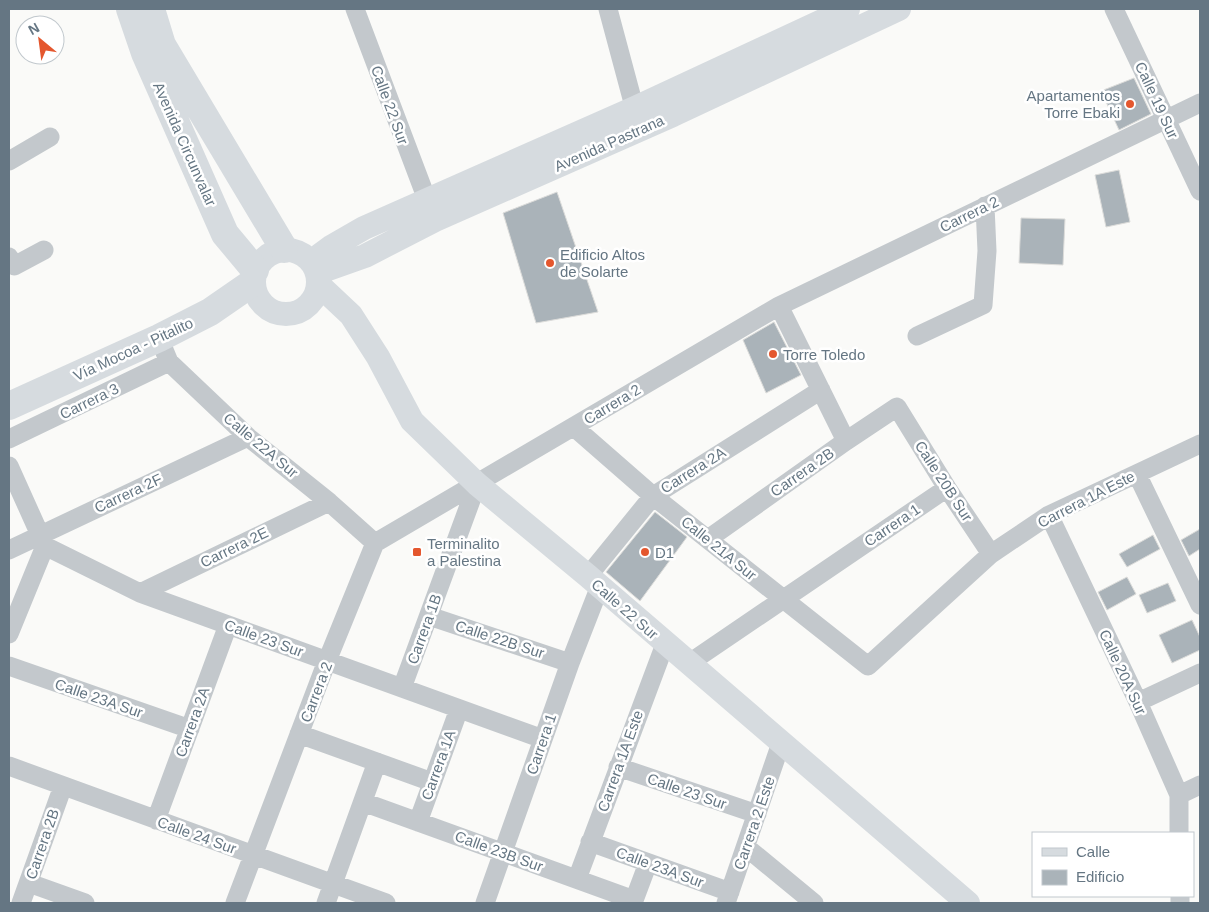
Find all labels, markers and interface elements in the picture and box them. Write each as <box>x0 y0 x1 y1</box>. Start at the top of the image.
north arrow <box>15 15 65 65</box>
text: N <box>25 19 42 38</box>
street label: Calle 19 Sur <box>1132 59 1182 141</box>
street label: Calle 22 Sur <box>368 63 412 147</box>
street label: Avenida Circunvalar <box>150 79 220 209</box>
place label: Apartamentos Torre Ebaki <box>1027 87 1120 121</box>
marker: Apartamentos Torre Ebaki <box>1124 98 1136 110</box>
street label: Avenida Pastrana <box>552 111 667 175</box>
street label: Carrera 2 <box>937 192 1001 236</box>
place label: Edificio Altos de Solarte <box>560 246 645 280</box>
marker: Edificio Altos de Solarte <box>544 257 556 269</box>
street label: Vía Mocoa - Pitalito <box>70 314 196 384</box>
place label: Torre Toledo <box>783 346 865 363</box>
marker: Torre Toledo <box>767 348 779 360</box>
street label: Carrera 3 <box>57 379 121 423</box>
street label: Carrera 2 <box>580 380 644 428</box>
street label: Calle 22A Sur <box>220 409 302 481</box>
street label: Calle 20B Sur <box>912 438 976 524</box>
street label: Carrera 2A <box>657 443 729 497</box>
street label: Carrera 2B <box>767 444 837 500</box>
street label: Carrera 1A Este <box>1035 467 1137 531</box>
street label: Carrera 2F <box>92 470 164 516</box>
street label: Carrera 1 <box>861 500 923 550</box>
street label: Calle 21A Sur <box>678 513 760 583</box>
street label: Carrera 2E <box>197 523 271 571</box>
place label: Terminalito a Palestina <box>427 535 502 569</box>
place label: D1 <box>655 544 674 561</box>
marker: Terminalito a Palestina <box>411 546 423 558</box>
marker: D1 <box>639 546 651 558</box>
street label: Calle 22 Sur <box>588 576 662 642</box>
street label: Carrera 1B <box>403 592 445 666</box>
street label: Calle 23 Sur <box>222 616 306 660</box>
street label: Calle 22B Sur <box>453 617 547 661</box>
street label: Calle 20A Sur <box>1096 627 1150 717</box>
street label: Carrera 2 <box>297 659 335 725</box>
street label: Calle 23A Sur <box>53 675 145 721</box>
street label: Carrera 2A <box>171 685 213 759</box>
street label: Carrera 1A Este <box>594 708 646 814</box>
street label: Carrera 1 <box>523 711 559 777</box>
street label: Carrera 1A <box>417 728 459 802</box>
street label: Calle 23 Sur <box>645 770 729 812</box>
street label: Carrera 2 Este <box>730 774 778 872</box>
street label: Carrera 2B <box>22 807 62 881</box>
street label: Calle 24 Sur <box>155 813 239 857</box>
street label: Calle 23B Sur <box>453 827 545 875</box>
legend <box>1032 832 1194 897</box>
street label: Calle 23A Sur <box>614 843 706 891</box>
text: Calle <box>1076 843 1110 860</box>
text: Edificio <box>1076 868 1124 885</box>

